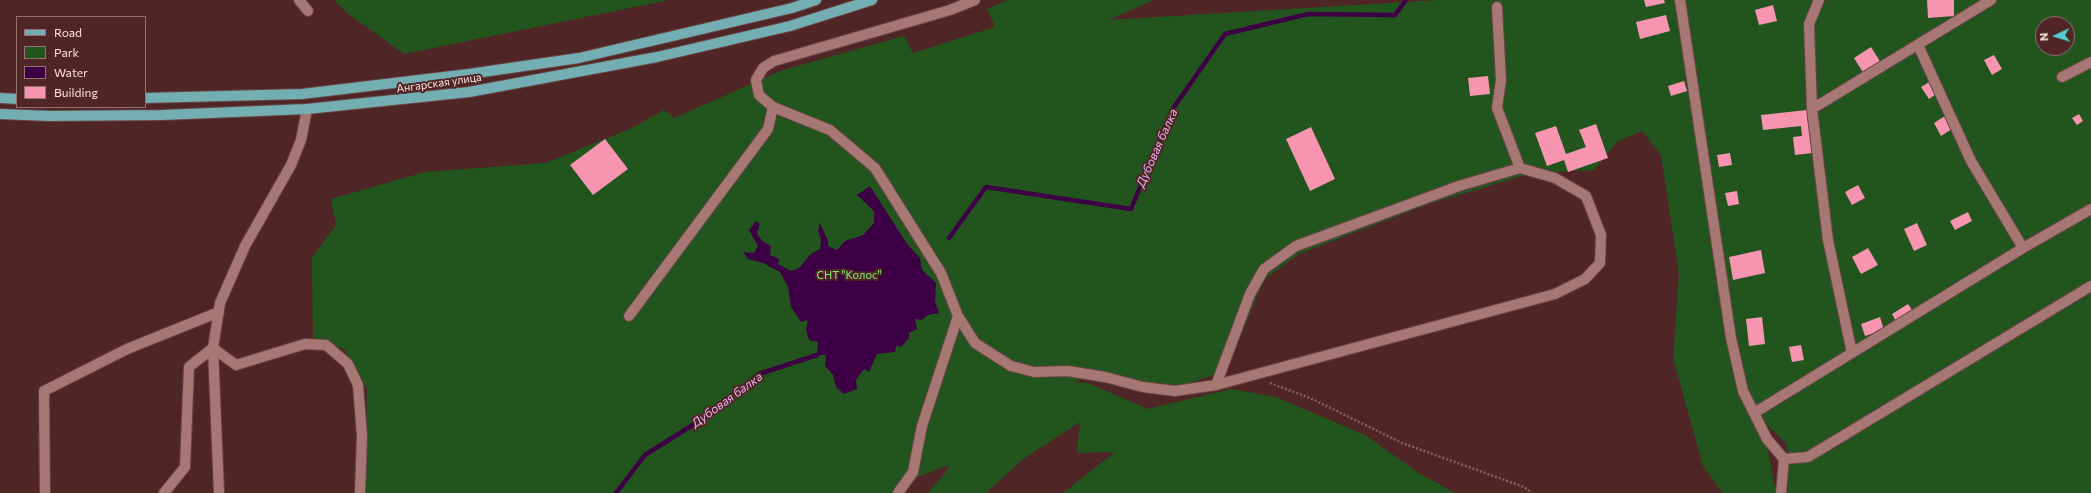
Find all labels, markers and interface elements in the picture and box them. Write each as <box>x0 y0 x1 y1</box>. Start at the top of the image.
legend <box>16 16 146 108</box>
north arrow <box>2035 16 2075 56</box>
text: Road <box>54 25 82 39</box>
text: N <box>2037 32 2050 41</box>
text: Park <box>54 45 79 59</box>
text: Water <box>54 65 88 79</box>
street label: Ангарская улица <box>396 70 482 96</box>
text: Building <box>54 85 98 99</box>
water label: Дубовая балка <box>1133 107 1181 189</box>
park label: СНТ "Колос" <box>817 268 881 282</box>
water label: Дубовая балка <box>689 369 765 431</box>

